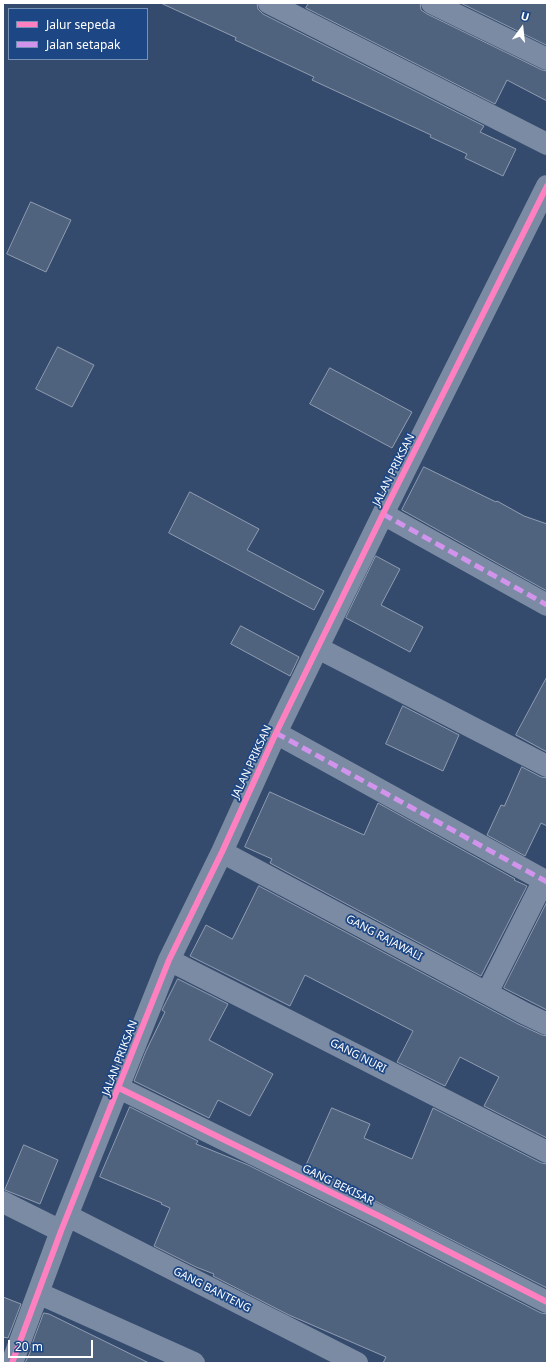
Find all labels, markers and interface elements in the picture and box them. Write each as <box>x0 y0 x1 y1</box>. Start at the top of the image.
legend <box>8 8 148 60</box>
north arrow <box>502 8 542 48</box>
text: U <box>519 8 531 24</box>
text: Jalur sepeda <box>46 16 115 33</box>
text: Jalan setapak <box>46 36 120 53</box>
street label: JALAN PRIKSAN <box>370 432 418 508</box>
street label: JALAN PRIKSAN <box>229 723 275 801</box>
street label: GANG RAJAWALI <box>344 912 424 964</box>
street label: JALAN PRIKSAN <box>100 1019 140 1097</box>
street label: GANG NURI <box>328 1036 388 1076</box>
street label: GANG BEKISAR <box>300 1162 376 1208</box>
street label: GANG BANTENG <box>171 1265 253 1315</box>
scale bar <box>10 1332 95 1358</box>
text: 20 m <box>15 1338 43 1355</box>

